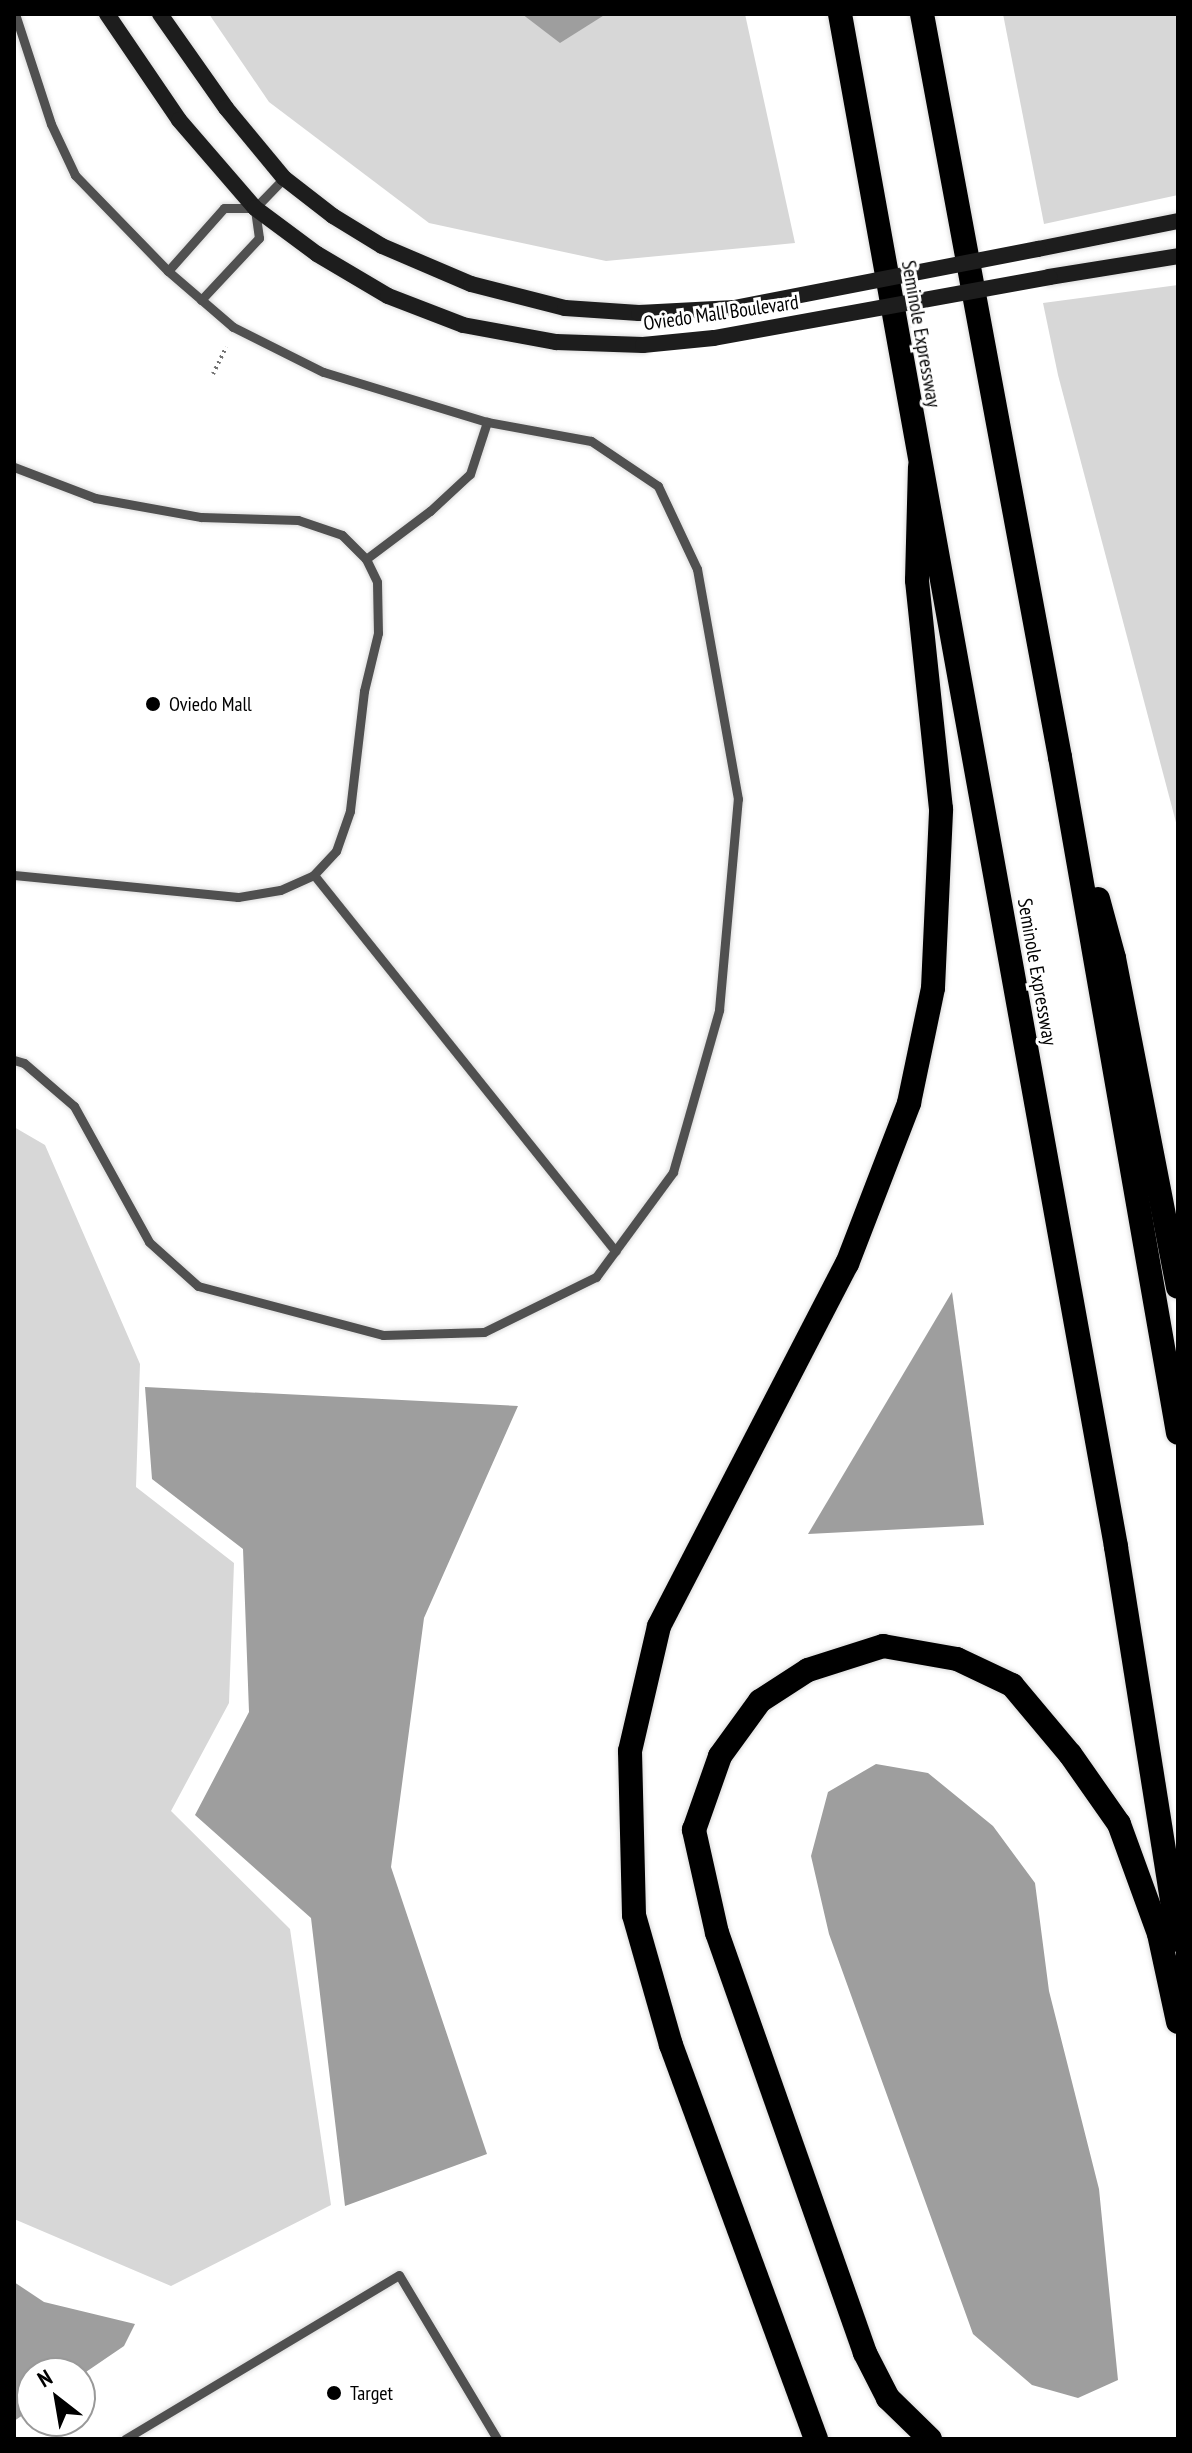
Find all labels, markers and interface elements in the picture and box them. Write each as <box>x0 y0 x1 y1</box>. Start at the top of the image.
street label: Seminole Expressway <box>896 259 946 409</box>
street label: Oviedo Mall Boulevard <box>642 290 800 336</box>
place label: Oviedo Mall <box>169 692 252 716</box>
marker: Oviedo Mall <box>144 695 162 713</box>
street label: Seminole Expressway <box>1012 897 1062 1047</box>
north arrow <box>16 2357 96 2437</box>
text: N <box>32 2363 57 2393</box>
place label: Target <box>350 2381 393 2405</box>
marker: Target <box>325 2384 343 2402</box>

